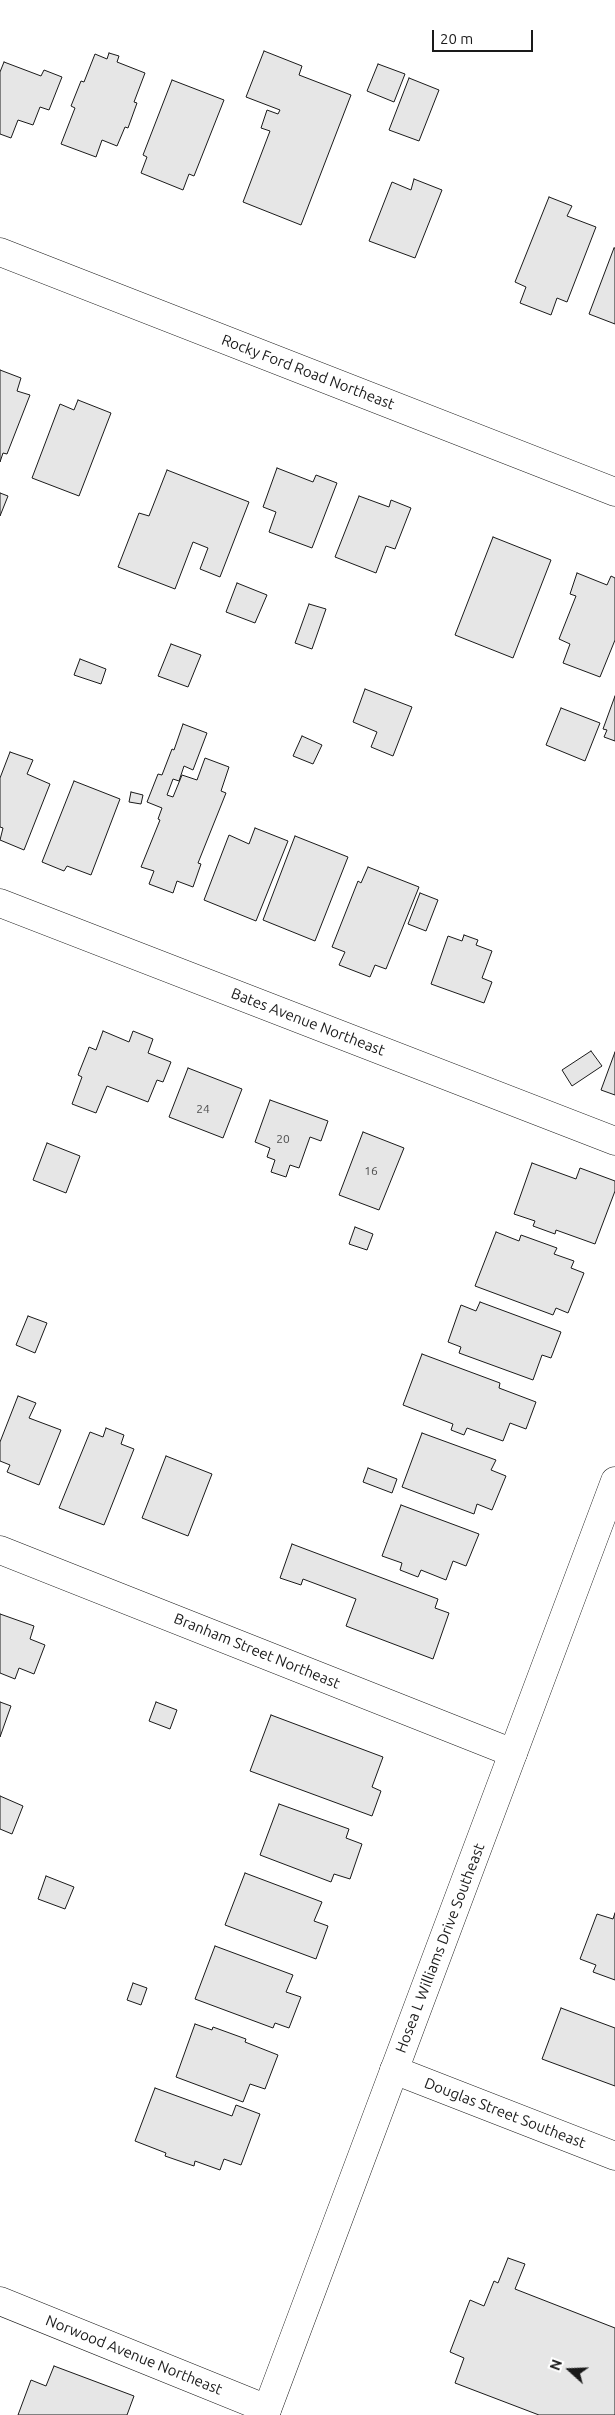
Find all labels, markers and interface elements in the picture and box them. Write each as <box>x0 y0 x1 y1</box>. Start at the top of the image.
scale bar <box>435 20 536 52</box>
text: 20 m <box>440 30 473 47</box>
street label: Rocky Ford Road Northeast <box>219 331 397 413</box>
street label: Bates Avenue Northeast <box>229 984 387 1060</box>
house number: 24 <box>196 1102 210 1116</box>
house number: 20 <box>276 1132 290 1146</box>
house number: 16 <box>364 1164 378 1178</box>
street label: Branham Street Northeast <box>171 1609 343 1693</box>
street label: Hosea L Williams Drive Southeast <box>392 1841 488 2055</box>
street label: Douglas Street Southeast <box>422 2074 588 2152</box>
street label: Norwood Avenue Northeast <box>43 2311 225 2399</box>
north arrow <box>545 2345 595 2395</box>
text: N <box>547 2357 565 2373</box>

